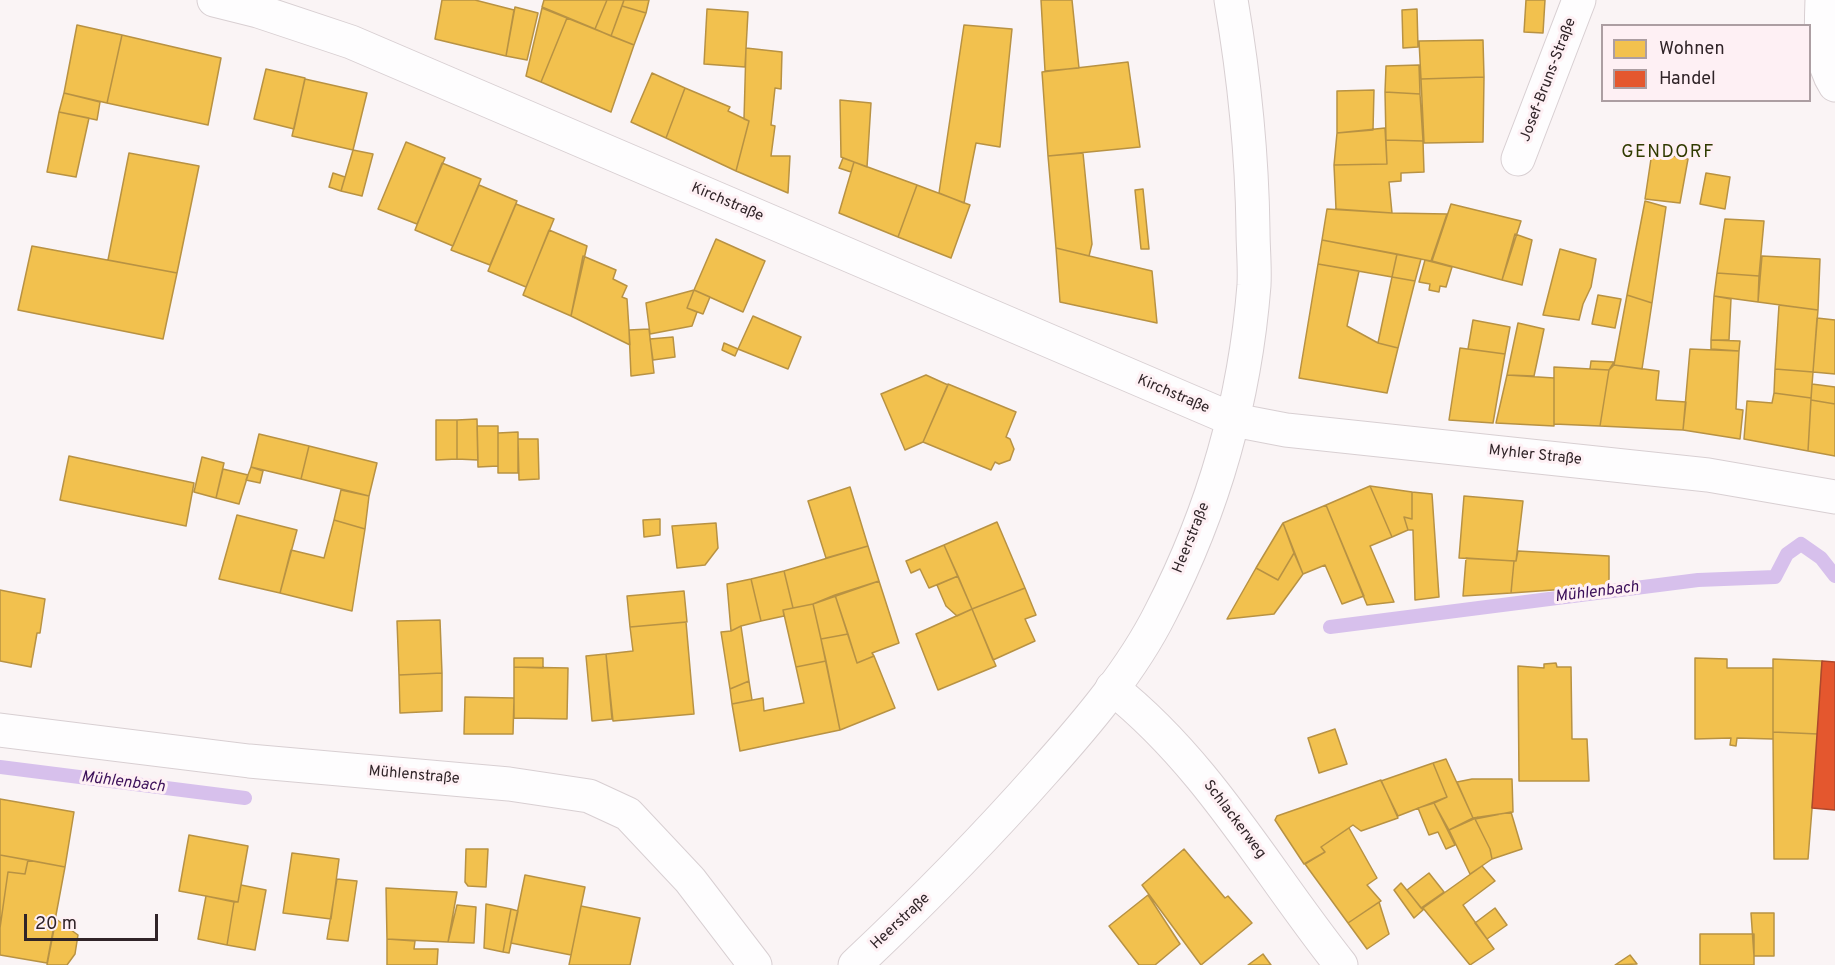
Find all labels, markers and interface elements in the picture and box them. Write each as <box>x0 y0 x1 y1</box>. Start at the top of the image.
street label: Josef-Bruns-Straße <box>1517 16 1581 144</box>
legend <box>1601 24 1811 102</box>
text: Wohnen <box>1659 38 1725 61</box>
text: Handel <box>1659 68 1716 91</box>
district label: GENDORF <box>1621 142 1715 164</box>
street label: Kirchstraße <box>688 180 766 226</box>
street label: Kirchstraße <box>1134 372 1212 418</box>
street label: Myhler Straße <box>1488 442 1582 470</box>
street label: Heerstraße <box>1170 500 1214 576</box>
water label: Mühlenbach <box>1554 578 1640 608</box>
street label: Mühlenstraße <box>368 763 460 789</box>
water label: Mühlenbach <box>80 768 166 798</box>
street label: Schlackerweg <box>1199 777 1269 863</box>
street label: Heerstraße <box>868 890 934 954</box>
scale bar <box>27 902 160 940</box>
text: 20 m <box>35 913 77 936</box>

